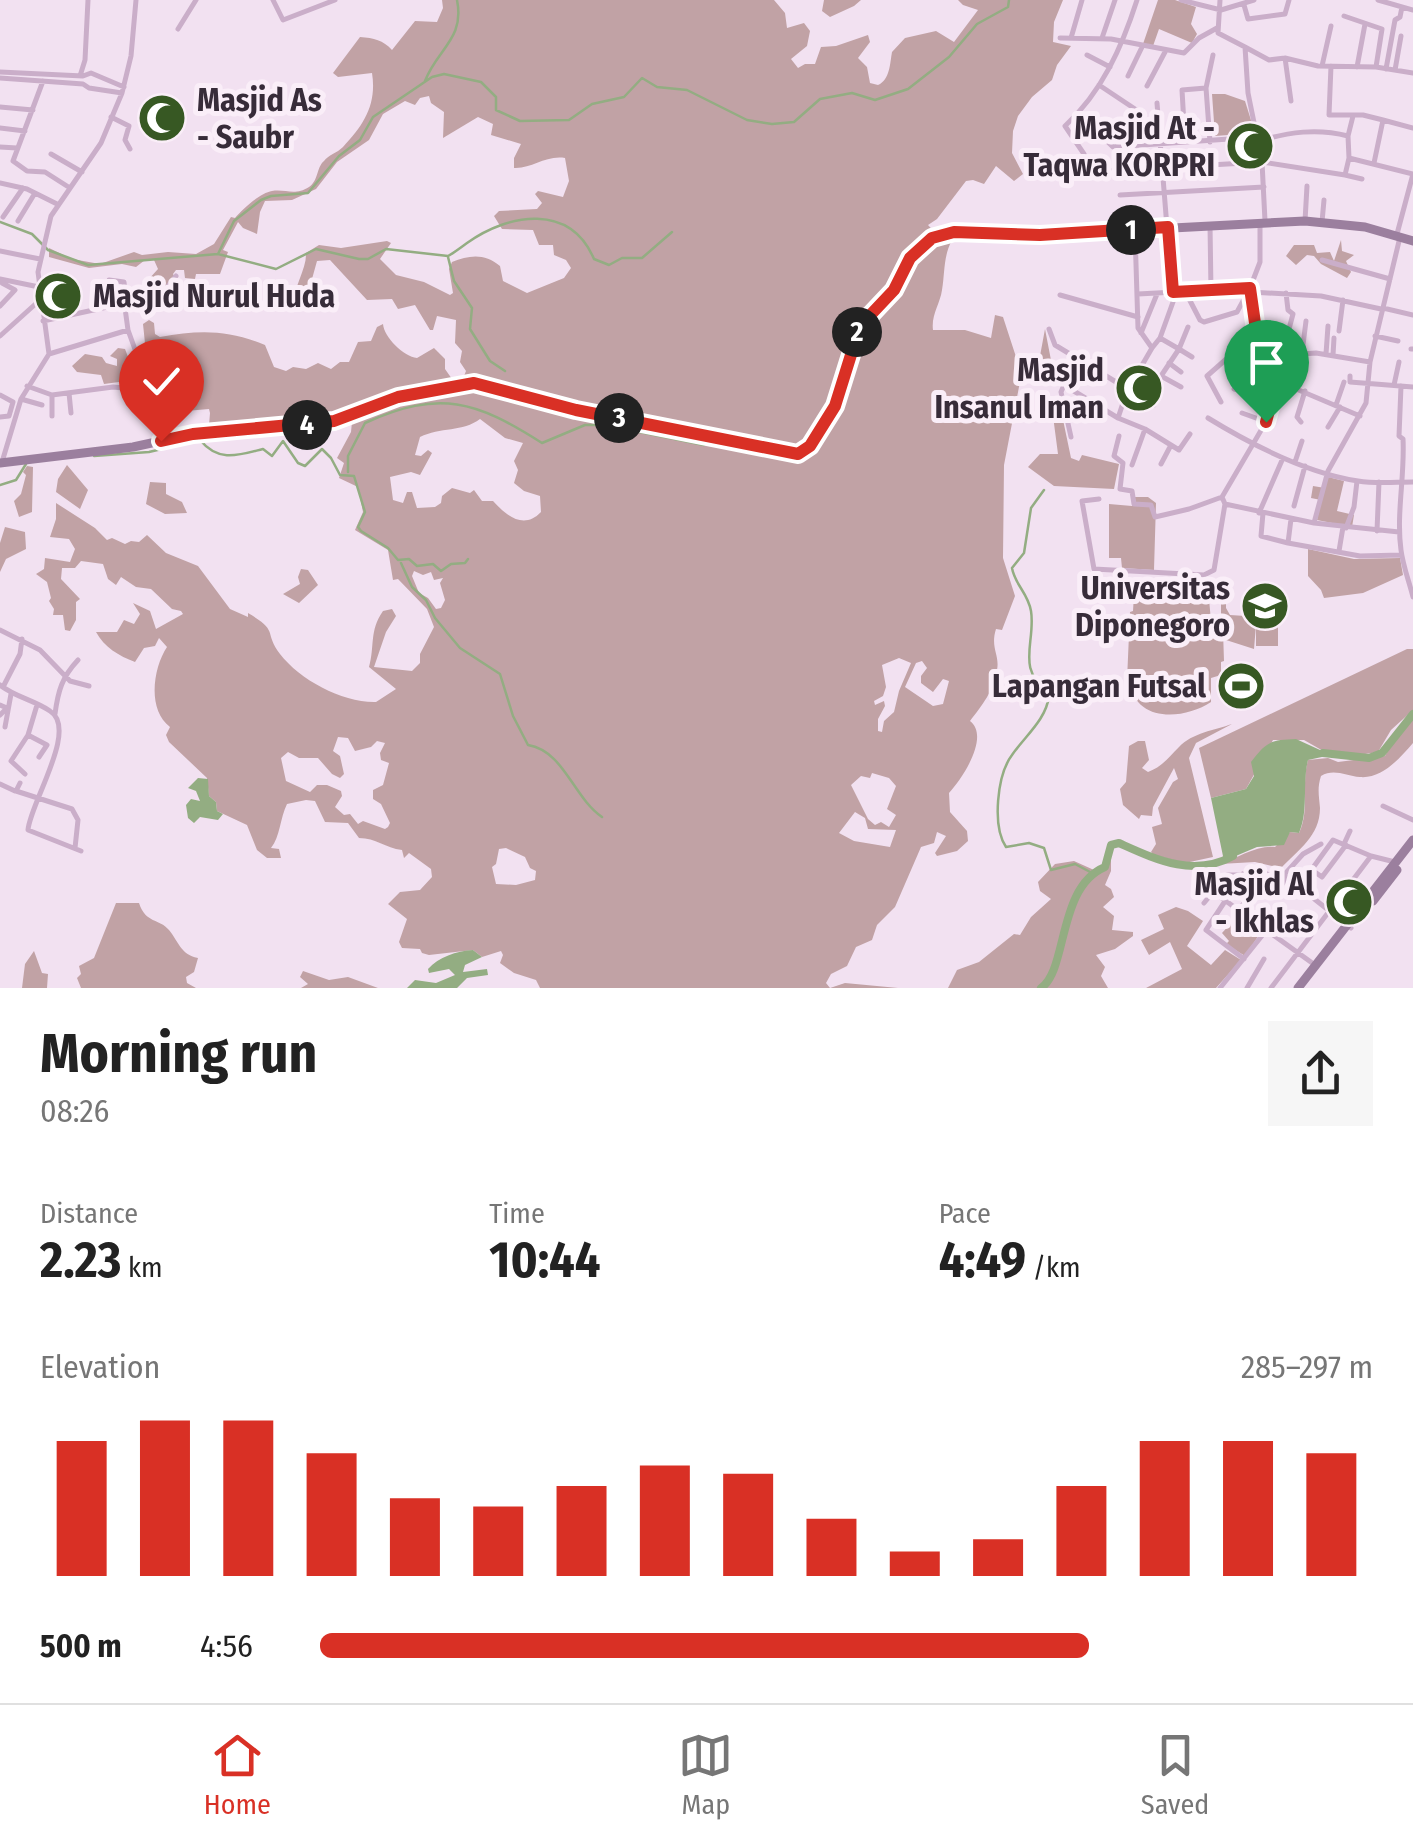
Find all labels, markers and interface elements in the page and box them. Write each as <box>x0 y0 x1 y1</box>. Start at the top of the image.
place label: Masjid As - Saubr <box>197 81 322 156</box>
mosque icon: Masjid As - Saubr <box>136 92 188 144</box>
place label: Masjid At - Taqwa KORPRI <box>1023 109 1215 184</box>
mosque icon: Masjid At - Taqwa KORPRI <box>1224 120 1276 172</box>
pin: 1 <box>1106 205 1156 255</box>
text: 1 <box>1125 213 1137 246</box>
mosque icon: Masjid Nurul Huda <box>32 270 84 322</box>
place label: Masjid Nurul Huda <box>93 277 335 315</box>
pin: 2 <box>832 307 882 357</box>
text: 2 <box>851 315 863 348</box>
pin <box>1224 320 1309 423</box>
icon: arrive <box>1239 335 1294 390</box>
pin <box>119 339 204 442</box>
place label: Masjid Insanul Iman <box>934 351 1104 426</box>
icon: check <box>134 354 189 409</box>
mosque icon: Masjid Insanul Iman <box>1113 362 1165 414</box>
pin: 3 <box>594 393 644 443</box>
pin: 4 <box>282 400 332 450</box>
text: 3 <box>612 401 626 434</box>
text: 4 <box>300 408 314 441</box>
place label: Universitas Diponegoro <box>1075 569 1230 644</box>
school or university icon: Universitas Diponegoro <box>1239 580 1291 632</box>
sports icon: Lapangan Futsal <box>1215 660 1267 712</box>
place label: Lapangan Futsal <box>992 667 1206 705</box>
place label: Masjid Al - Ikhlas <box>1194 865 1314 940</box>
mosque icon: Masjid Al - Ikhlas <box>1323 876 1375 928</box>
text: Morning run <box>40 1021 317 1087</box>
button: share <box>1268 1021 1373 1126</box>
text: 08:26 <box>40 1092 109 1130</box>
text: Distance <box>40 1197 138 1230</box>
text: Time <box>489 1197 545 1230</box>
text: Pace <box>939 1197 991 1230</box>
text: 2.23 <box>40 1230 121 1290</box>
text: 10:44 <box>489 1230 600 1290</box>
text: 4:49 <box>939 1230 1026 1290</box>
text: km <box>121 1251 163 1284</box>
text: /km <box>1026 1251 1080 1284</box>
text: Elevation <box>40 1348 160 1386</box>
text: 285–297 m <box>1241 1348 1373 1386</box>
text: 500 m <box>40 1627 122 1665</box>
text: 4:56 <box>200 1627 253 1665</box>
tab: Home <box>204 1728 271 1821</box>
tab: Map <box>678 1728 733 1821</box>
tab: Saved <box>1141 1728 1209 1821</box>

